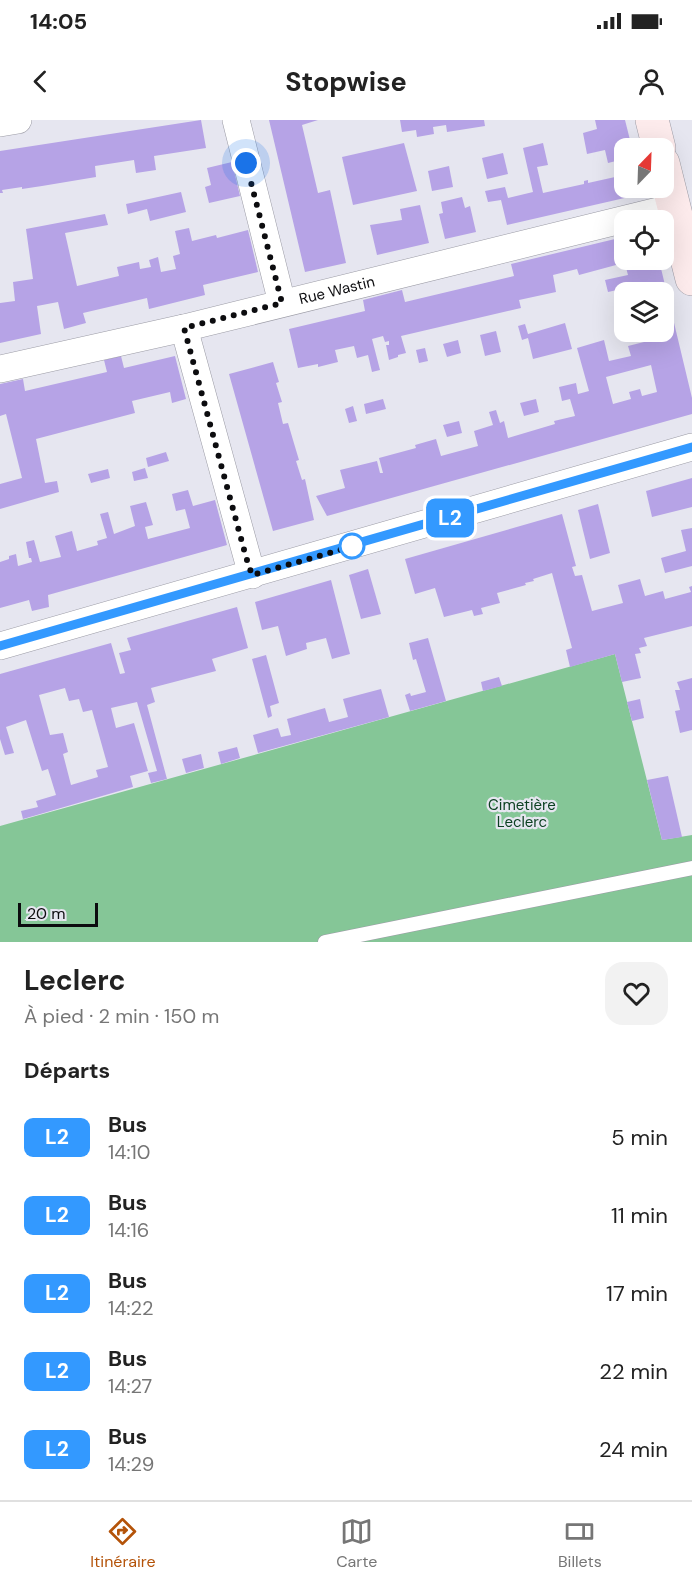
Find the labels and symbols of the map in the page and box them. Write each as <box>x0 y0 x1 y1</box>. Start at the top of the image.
north arrow <box>614 138 674 198</box>
your location <box>231 148 261 178</box>
street label: Rue Wastin <box>297 271 377 309</box>
line badge: L2 <box>423 498 477 538</box>
unlabelled marker <box>339 533 365 559</box>
park label: Cimetière Leclerc <box>488 795 556 832</box>
scale bar <box>18 900 98 928</box>

